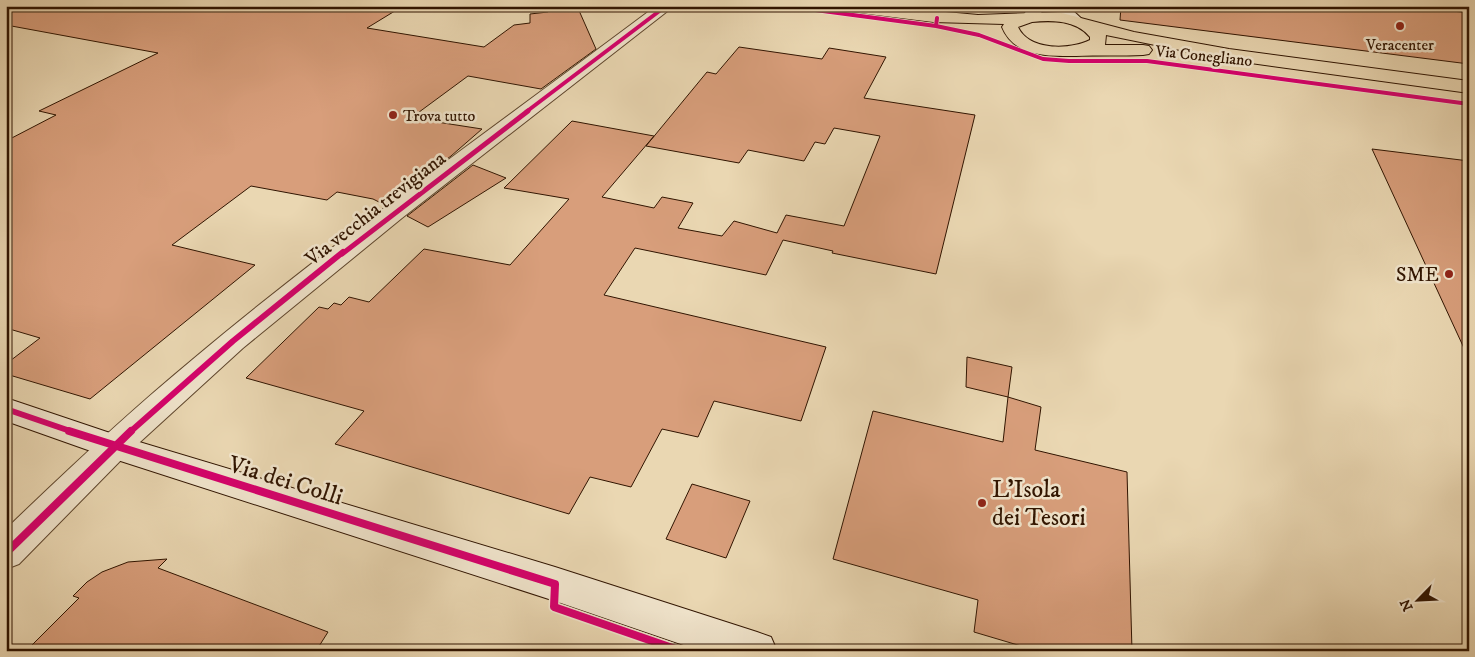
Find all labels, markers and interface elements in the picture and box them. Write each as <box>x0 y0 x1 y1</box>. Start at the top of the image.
marker: Veracenter <box>1394 20 1406 32</box>
place label: Veracenter <box>1365 35 1434 55</box>
street label: Via Conegliano <box>1153 41 1254 71</box>
place label: Trova tutto <box>403 106 476 126</box>
marker: Trova tutto <box>387 109 399 121</box>
street label: Via vecchia trevigiana <box>300 146 452 272</box>
place label: SME <box>1396 263 1439 288</box>
marker: SME <box>1443 268 1455 280</box>
street label: Via dei Colli <box>224 449 346 513</box>
place label: L'Isola dei Tesori <box>992 475 1086 533</box>
marker: L'Isola dei Tesori <box>976 497 988 509</box>
north arrow <box>1392 574 1442 624</box>
text: N <box>1396 596 1418 614</box>

